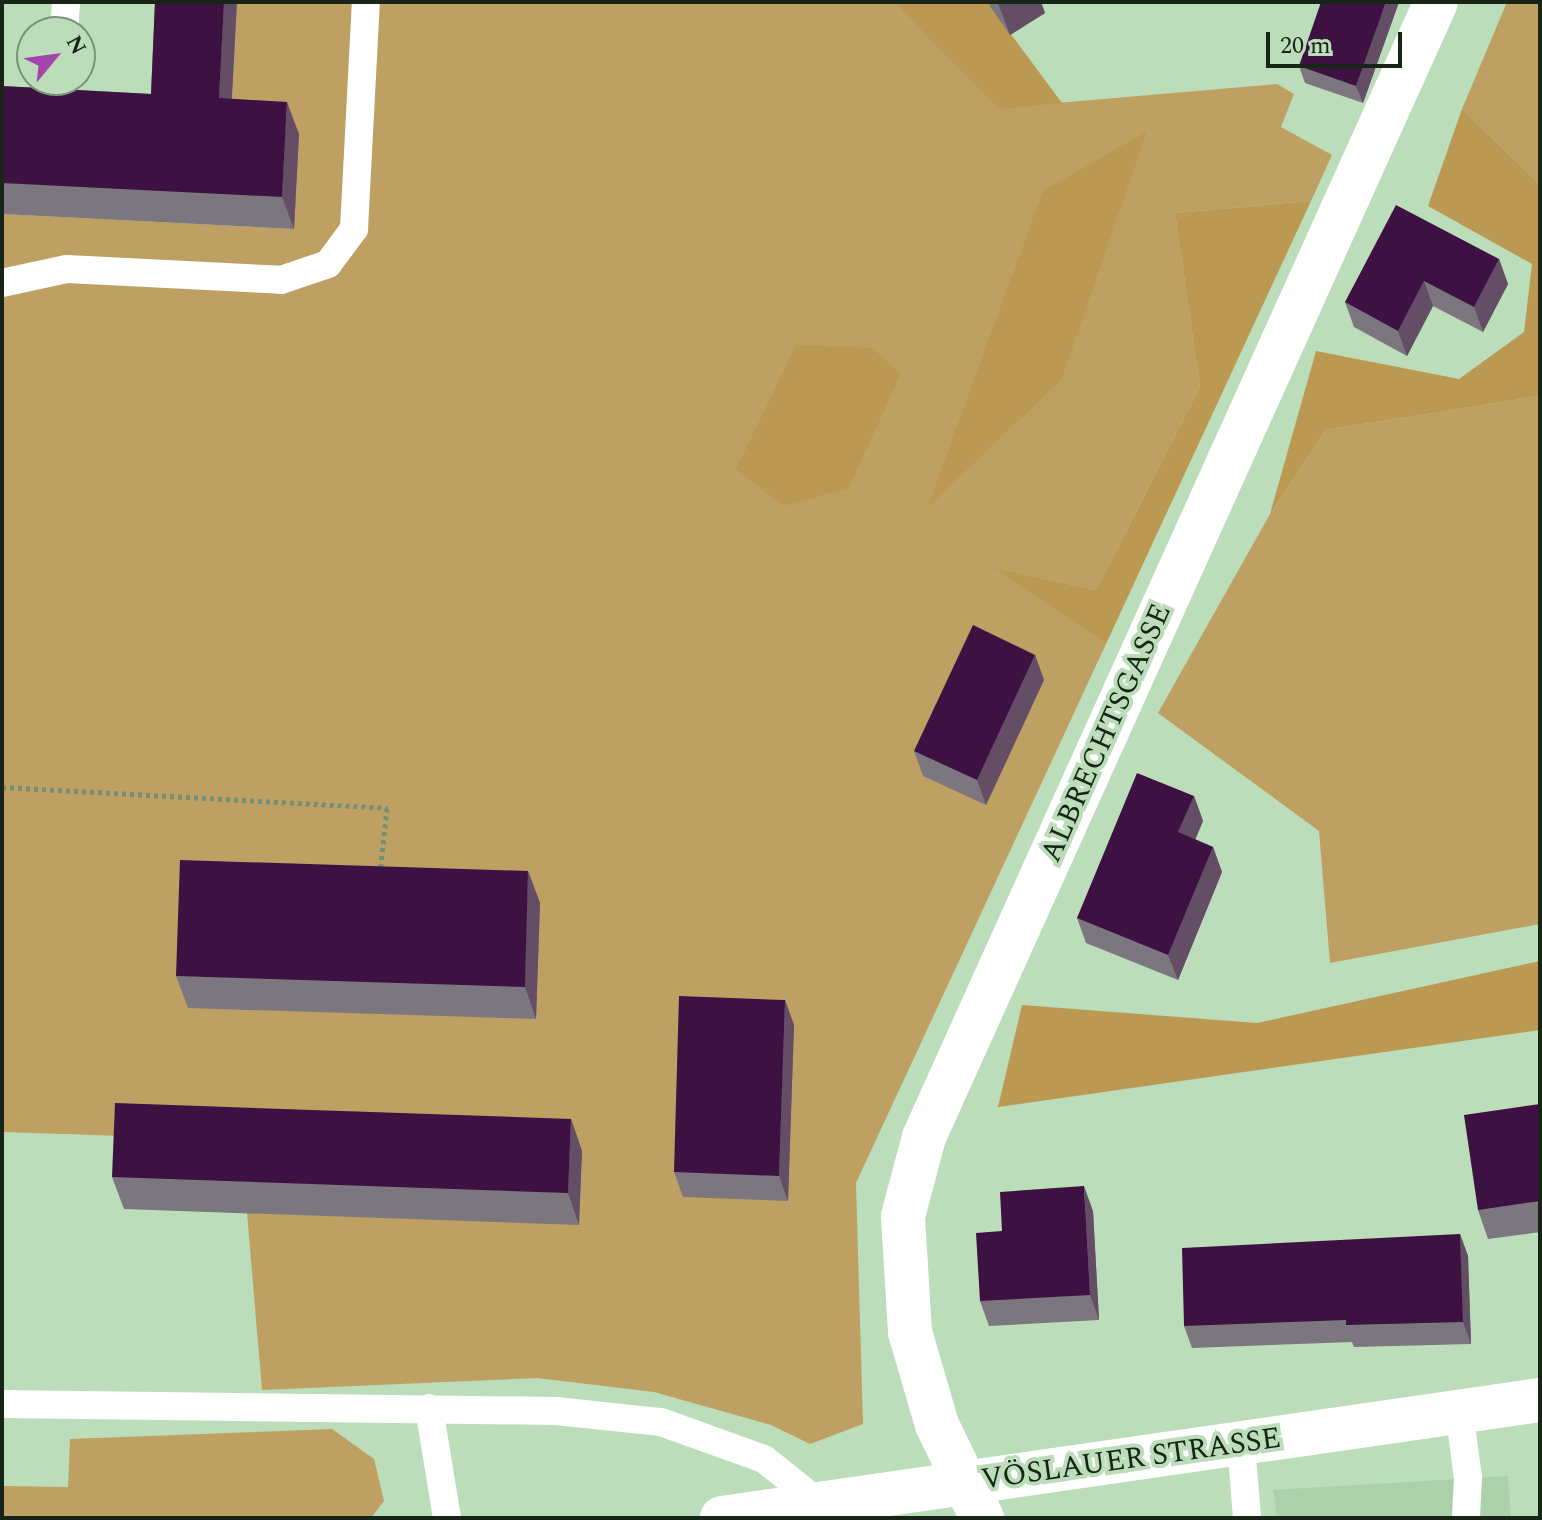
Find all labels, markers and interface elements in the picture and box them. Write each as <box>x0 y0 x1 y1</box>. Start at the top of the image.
north arrow <box>16 16 96 96</box>
scale bar <box>1270 16 1406 66</box>
text: 20 m <box>1280 28 1331 64</box>
text: N <box>57 29 94 61</box>
street label: ALBRECHTSGASSE <box>1033 598 1179 868</box>
street label: VÖSLAUER STRASSE <box>979 1420 1283 1498</box>

